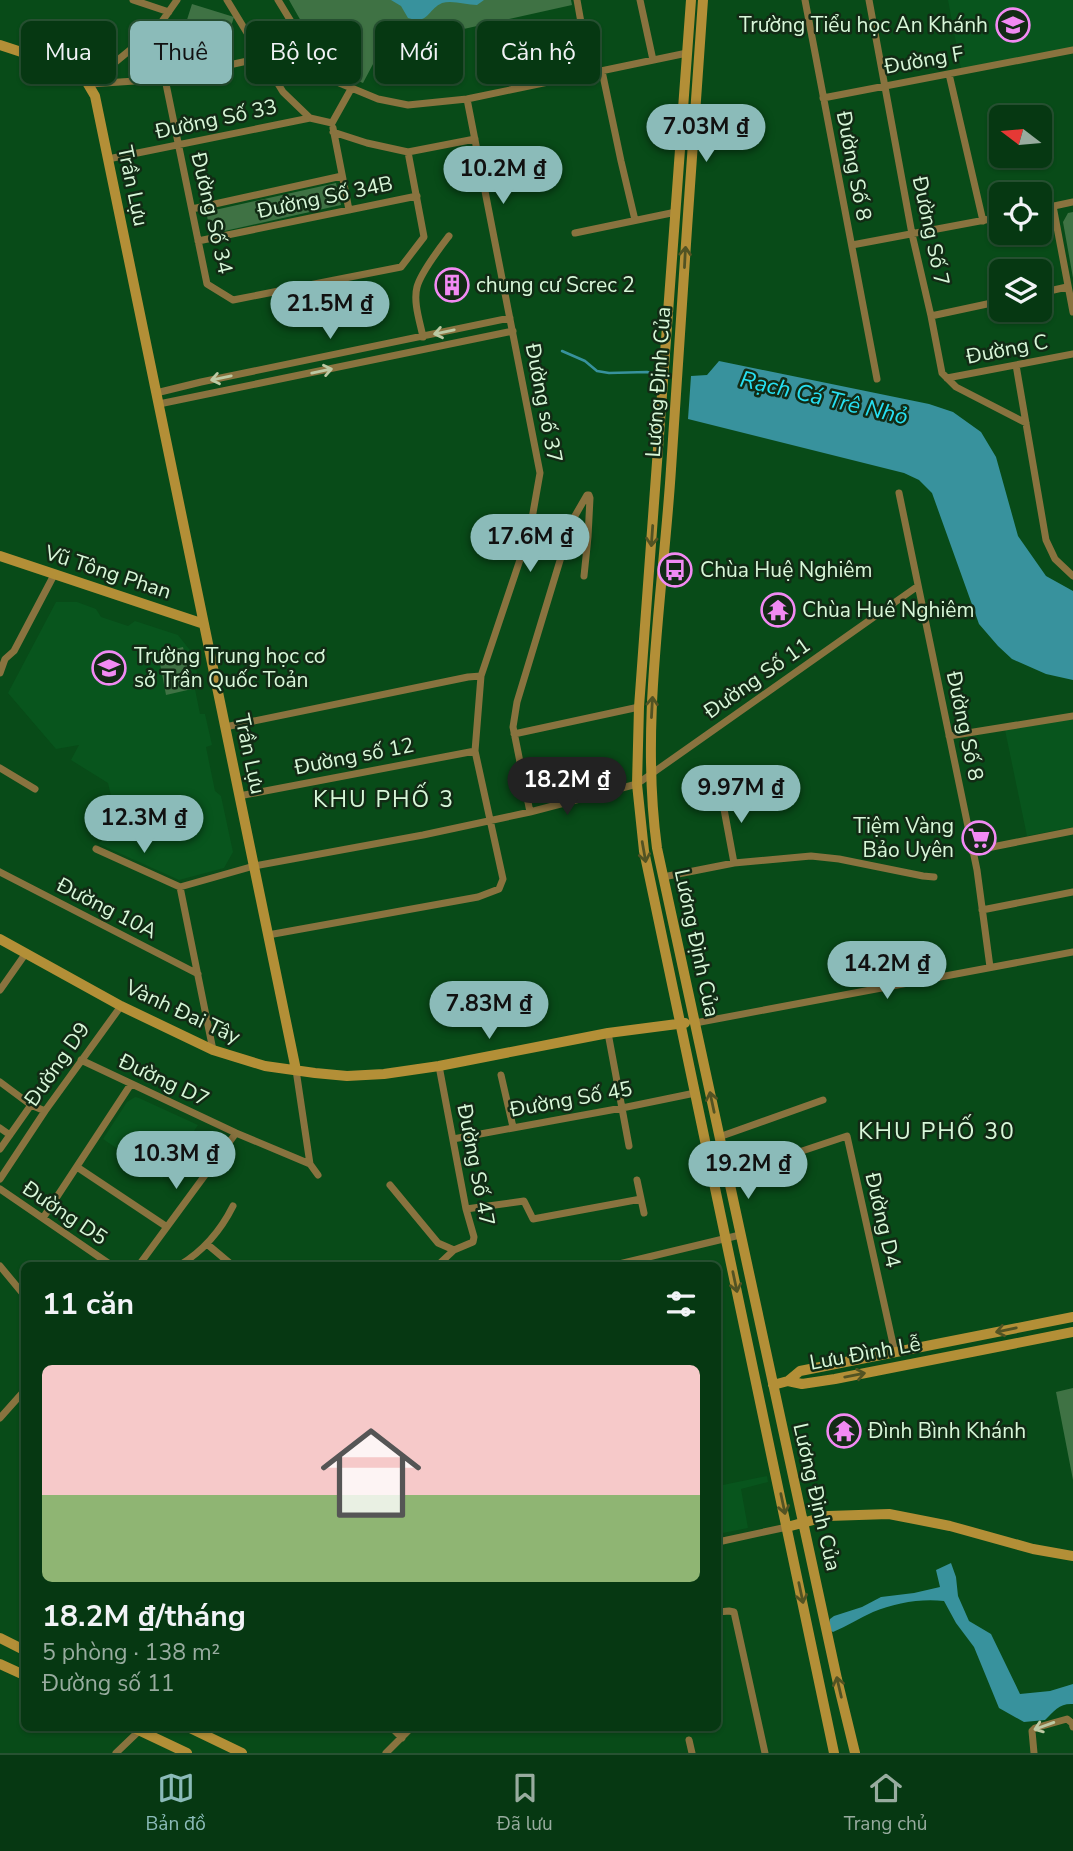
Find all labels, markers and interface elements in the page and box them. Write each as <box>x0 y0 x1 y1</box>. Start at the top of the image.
school or university icon: Trường Tiểu học An Khánh <box>994 6 1032 44</box>
place label: Trường Tiểu học An Khánh <box>739 11 988 39</box>
chip: Mua <box>21 21 116 84</box>
chip: Thuê <box>130 21 232 84</box>
chip: Bộ lọc <box>246 21 361 84</box>
chip: Mới <box>375 21 463 84</box>
chip: Căn hộ <box>477 21 600 84</box>
street label: Đường F <box>881 39 966 81</box>
street label: Đường Số 33 <box>152 92 279 146</box>
pin: 7.03M ₫ <box>641 104 771 164</box>
north arrow <box>989 105 1052 168</box>
map controls <box>989 105 1052 322</box>
street label: Đường Số 8 <box>829 108 878 223</box>
text: 7.03M ₫ <box>662 111 750 142</box>
street label: Trần Lựu <box>111 143 155 229</box>
pin: 10.2M ₫ <box>438 146 568 206</box>
street label: Đường Số 34 <box>184 149 240 276</box>
text: 10.2M ₫ <box>459 153 547 184</box>
street label: Đường Số 34B <box>254 169 395 225</box>
street label: Đường Số 7 <box>906 173 956 288</box>
button: locate <box>989 182 1052 245</box>
one-way arrow <box>679 246 692 269</box>
button: layers <box>989 259 1052 322</box>
building icon: chung cư Screc 2 <box>433 266 471 304</box>
place label: chung cư Screc 2 <box>476 271 635 299</box>
pin: 21.5M ₫ <box>265 282 395 341</box>
text: 21.5M ₫ <box>286 288 374 319</box>
street label: Lương Định Của <box>639 306 677 458</box>
one-way arrow <box>433 326 456 340</box>
street label: Đường C <box>963 327 1050 371</box>
street label: Đường số 37 <box>519 340 569 465</box>
one-way arrow <box>310 363 333 377</box>
water label: Rạch Cá Trê Nhỏ <box>737 364 911 432</box>
one-way arrow <box>210 371 233 385</box>
pin: 17.6M ₫ <box>465 514 595 574</box>
text: 17.6M ₫ <box>486 521 574 552</box>
one-way arrow <box>645 524 658 546</box>
street label: Vũ Tông Phan <box>40 538 175 606</box>
bus stop icon: Chùa Huệ Nghiêm <box>656 551 694 589</box>
place label: Chùa Huệ Nghiêm <box>700 556 873 584</box>
temple icon: Chùa Huê Nghiêm <box>759 591 797 629</box>
place label: Chùa Huê Nghiêm <box>802 596 975 624</box>
street label: Đường Số 11 <box>697 631 816 726</box>
place label: Trường Trung học cơ sở Trần Quốc Toản <box>134 642 326 694</box>
school or university icon: Trường Trung học cơ sở Trần Quốc Toản <box>90 649 128 687</box>
street label: Đường Số 8 <box>940 668 990 783</box>
one-way arrow <box>645 696 658 719</box>
street label: Trần Lựu <box>228 711 272 797</box>
street label: Đường số 12 <box>291 731 416 781</box>
pin: 18.2M ₫ <box>502 758 632 817</box>
text: 18.2M ₫ <box>523 764 611 795</box>
pin: 9.97M ₫ <box>676 766 806 825</box>
text: 9.97M ₫ <box>697 772 785 803</box>
district label: KHU PHỐ 3 <box>313 782 455 815</box>
pin: 12.3M ₫ <box>79 796 209 855</box>
text: 12.3M ₫ <box>100 802 188 833</box>
place label: Tiệm Vàng Bảo Uyên <box>853 812 954 864</box>
supermarket icon: Tiệm Vàng Bảo Uyên <box>960 819 998 857</box>
one-way arrow <box>638 840 651 863</box>
street label: Lương Định Của <box>668 866 726 1020</box>
street label: Đường 10A <box>51 870 162 945</box>
pin: 14.2M ₫ <box>822 942 952 1001</box>
text: 14.2M ₫ <box>843 948 931 979</box>
street label: Vành Đai Tây <box>120 973 245 1051</box>
pin: 7.83M ₫ <box>424 982 554 1041</box>
text: 7.83M ₫ <box>445 988 533 1019</box>
street label: Đường D9 <box>17 1016 96 1113</box>
street label: Đường D7 <box>113 1046 214 1113</box>
street label: Đường Số 45 <box>507 1074 634 1124</box>
one-way arrow <box>704 1091 718 1114</box>
street label: Đường Số 47 <box>450 1101 502 1228</box>
district label: KHU PHỐ 30 <box>858 1114 1016 1147</box>
pin: 10.3M ₫ <box>111 1132 241 1191</box>
text: 10.3M ₫ <box>132 1138 220 1169</box>
pin: 19.2M ₫ <box>683 1142 813 1201</box>
text: 19.2M ₫ <box>704 1148 792 1179</box>
street label: Đường D4 <box>858 1169 908 1270</box>
street label: Đường D5 <box>16 1174 113 1252</box>
one-way arrow <box>729 1270 743 1293</box>
text: 11 căn <box>42 1284 134 1325</box>
icon: filters <box>662 1285 700 1323</box>
one-way arrow <box>995 1324 1018 1338</box>
street label: Lưu Đình Lễ <box>807 1329 923 1377</box>
one-way arrow <box>843 1368 866 1381</box>
icon: home <box>308 1410 434 1536</box>
temple icon: Đình Bình Khánh <box>825 1412 863 1450</box>
place label: Đình Bình Khánh <box>867 1417 1026 1445</box>
street label: Lương Định Của <box>786 1420 848 1574</box>
one-way arrow <box>776 1492 790 1515</box>
one-way arrow <box>795 1581 809 1604</box>
text: 18.2M ₫/tháng <box>42 1596 246 1637</box>
text: 5 phòng · 138 m² <box>42 1637 220 1668</box>
text: Đường số 11 <box>42 1668 175 1699</box>
one-way arrow <box>832 1676 845 1699</box>
one-way arrow <box>1034 1721 1055 1734</box>
tab: Bản đồ <box>145 1769 206 1837</box>
tab: Đã lưu <box>497 1769 553 1837</box>
tab: Trang chủ <box>844 1769 927 1837</box>

